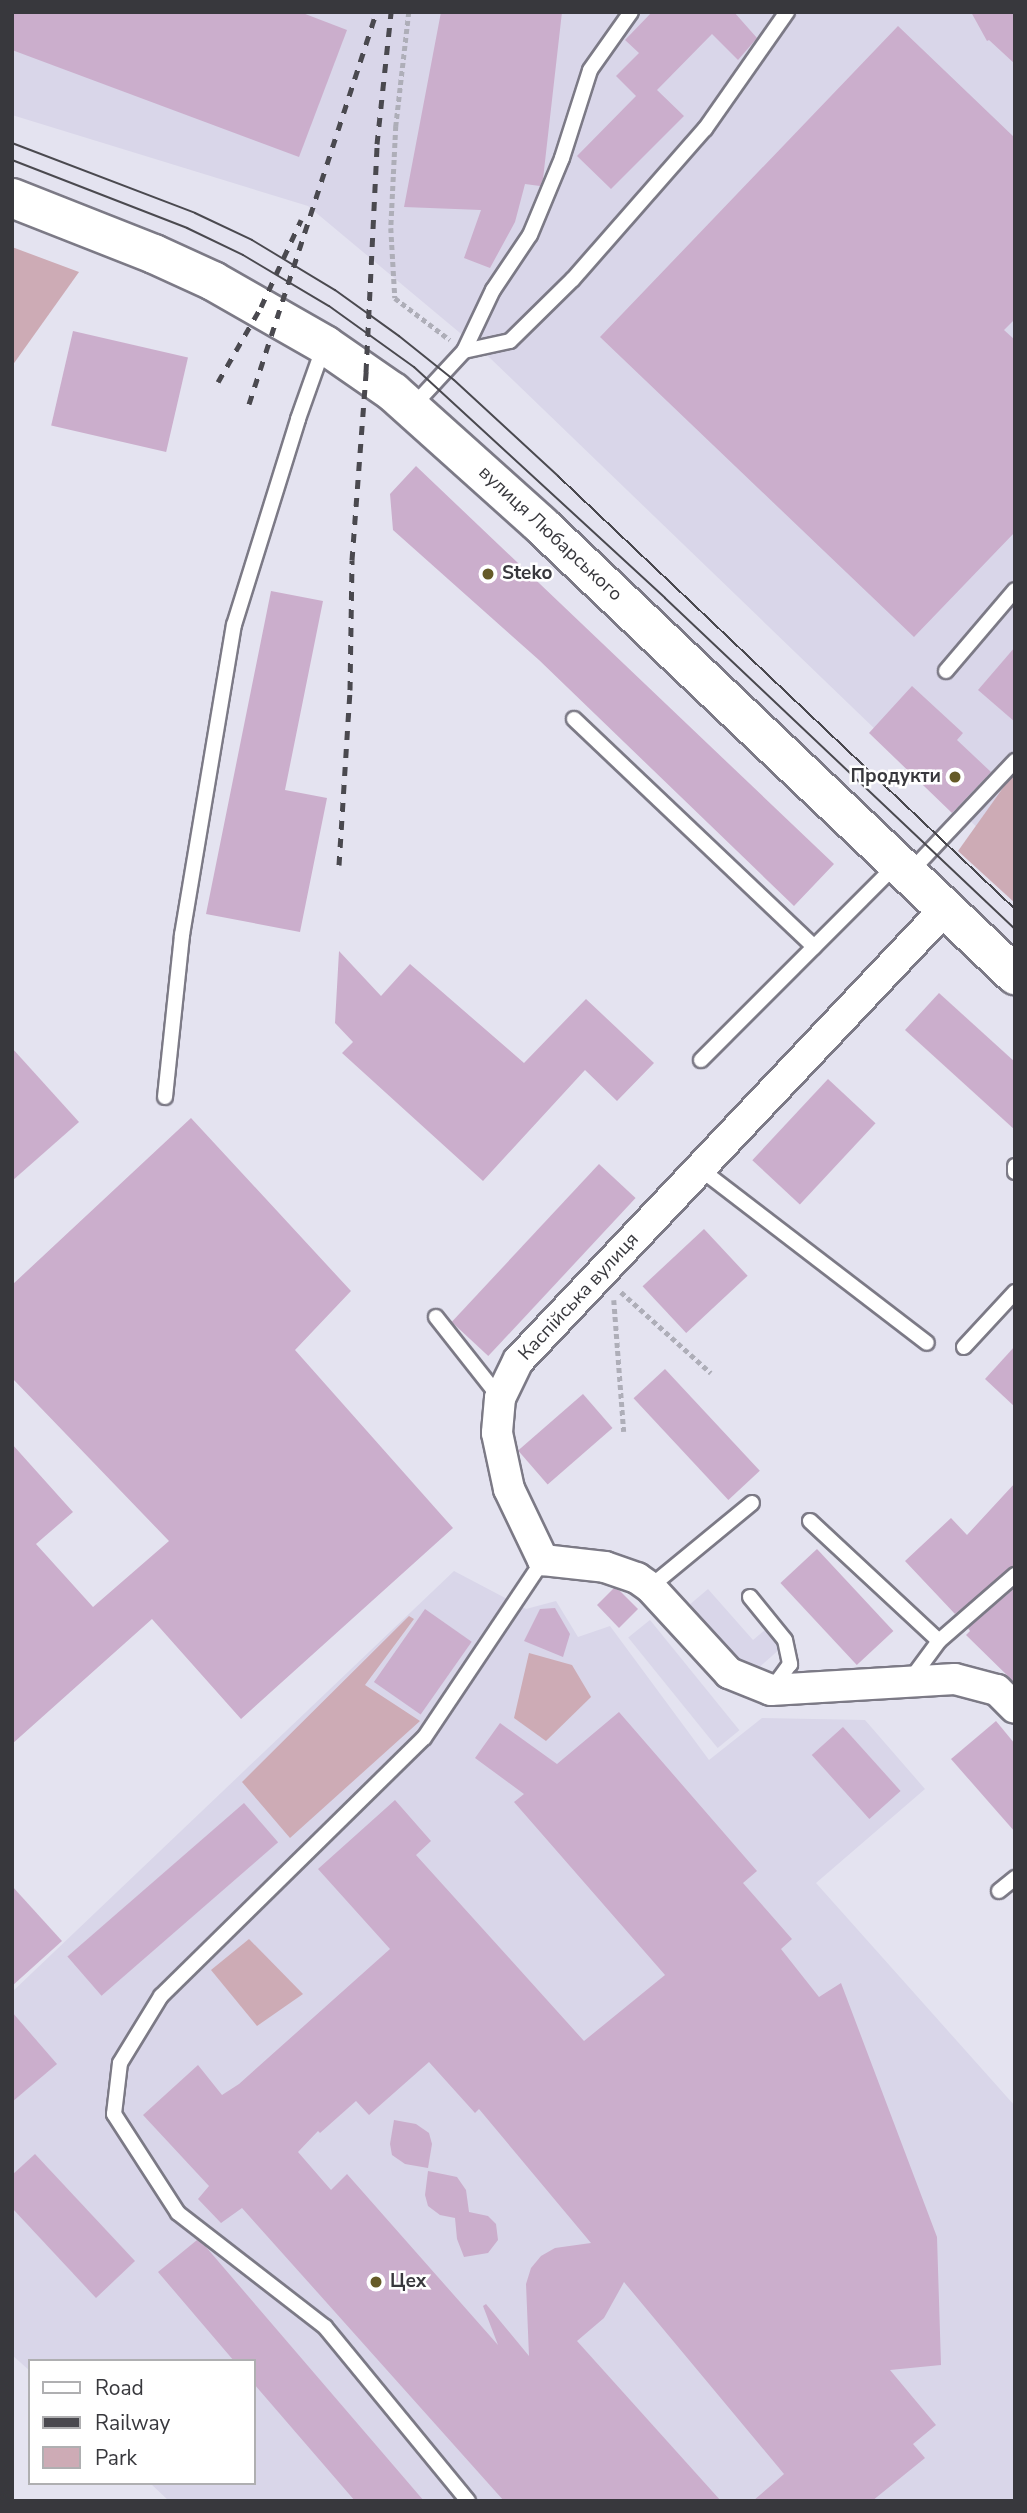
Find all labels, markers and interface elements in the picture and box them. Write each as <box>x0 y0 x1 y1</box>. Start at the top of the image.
street label: вулиця Любарського <box>473 461 627 607</box>
place label: Steko <box>502 563 552 585</box>
marker: Steko <box>480 566 496 582</box>
place label: Продукти <box>850 766 941 788</box>
marker: Продукти <box>947 769 963 785</box>
street label: Каспійська вулиця <box>514 1229 644 1365</box>
place label: Цех <box>390 2271 426 2293</box>
marker: Цех <box>368 2274 384 2290</box>
legend <box>28 2359 256 2485</box>
text: Road <box>95 2374 144 2402</box>
text: Railway <box>95 2409 170 2437</box>
text: Park <box>95 2444 137 2472</box>

